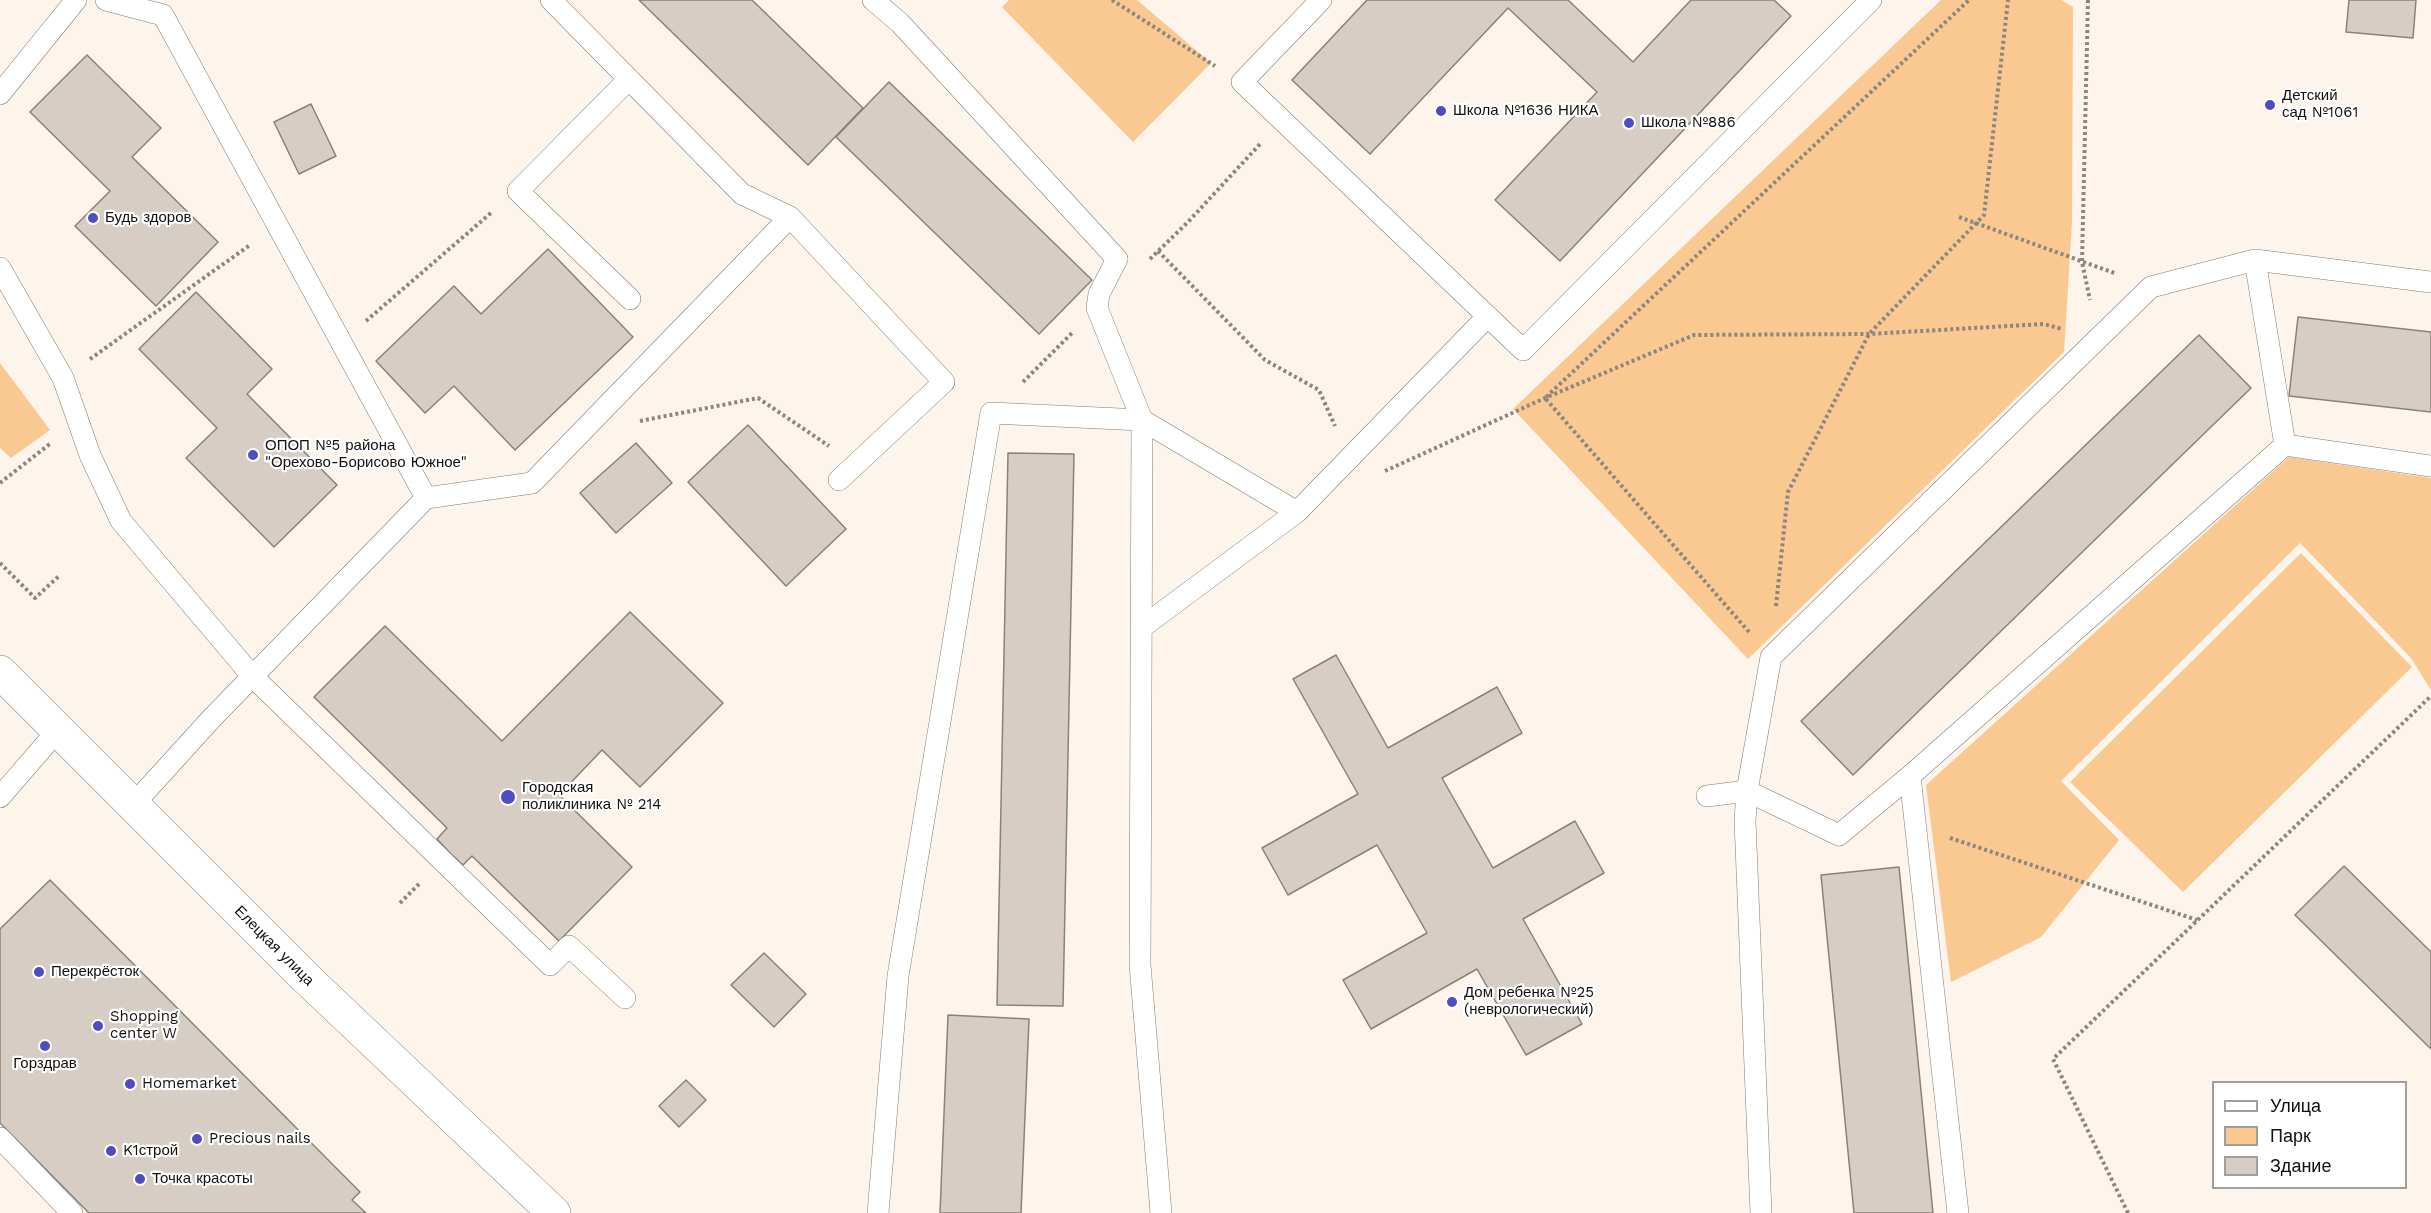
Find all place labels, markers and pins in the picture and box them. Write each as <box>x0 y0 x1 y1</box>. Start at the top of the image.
place label: Детский сад №1061 <box>2282 87 2358 122</box>
marker: Детский сад №1061 <box>2263 98 2277 112</box>
place label: Школа №1636 НИКА <box>1453 102 1598 120</box>
marker: Школа №1636 НИКА <box>1434 104 1448 118</box>
place label: Школа №886 <box>1641 114 1736 132</box>
marker: Школа №886 <box>1622 116 1636 130</box>
place label: Будь здоров <box>105 209 191 227</box>
marker: Будь здоров <box>86 211 100 225</box>
place label: ОПОП №5 района "Орехово-Борисово Южное" <box>265 437 467 472</box>
marker: ОПОП №5 района "Орехово-Борисово Южное" <box>246 448 260 462</box>
place label: Городская поликлиника № 214 <box>522 779 661 814</box>
marker: Городская поликлиника № 214 <box>499 788 517 806</box>
place label: Перекрёсток <box>51 963 139 981</box>
marker: Перекрёсток <box>32 965 46 979</box>
place label: Дом ребенка №25 (неврологический) <box>1464 984 1594 1019</box>
marker: Дом ребенка №25 (неврологический) <box>1445 995 1459 1009</box>
place label: Shopping center W <box>110 1008 178 1043</box>
marker: Shopping center W <box>91 1019 105 1033</box>
marker: Горздрав <box>38 1039 52 1053</box>
place label: Горздрав <box>13 1055 77 1073</box>
place label: Homemarket <box>142 1075 237 1093</box>
marker: Homemarket <box>123 1077 137 1091</box>
place label: Precious nails <box>209 1130 311 1148</box>
marker: Precious nails <box>190 1132 204 1146</box>
place label: K1строй <box>123 1142 178 1160</box>
marker: K1строй <box>104 1144 118 1158</box>
place label: Точка красоты <box>152 1170 253 1188</box>
marker: Точка красоты <box>133 1172 147 1186</box>

